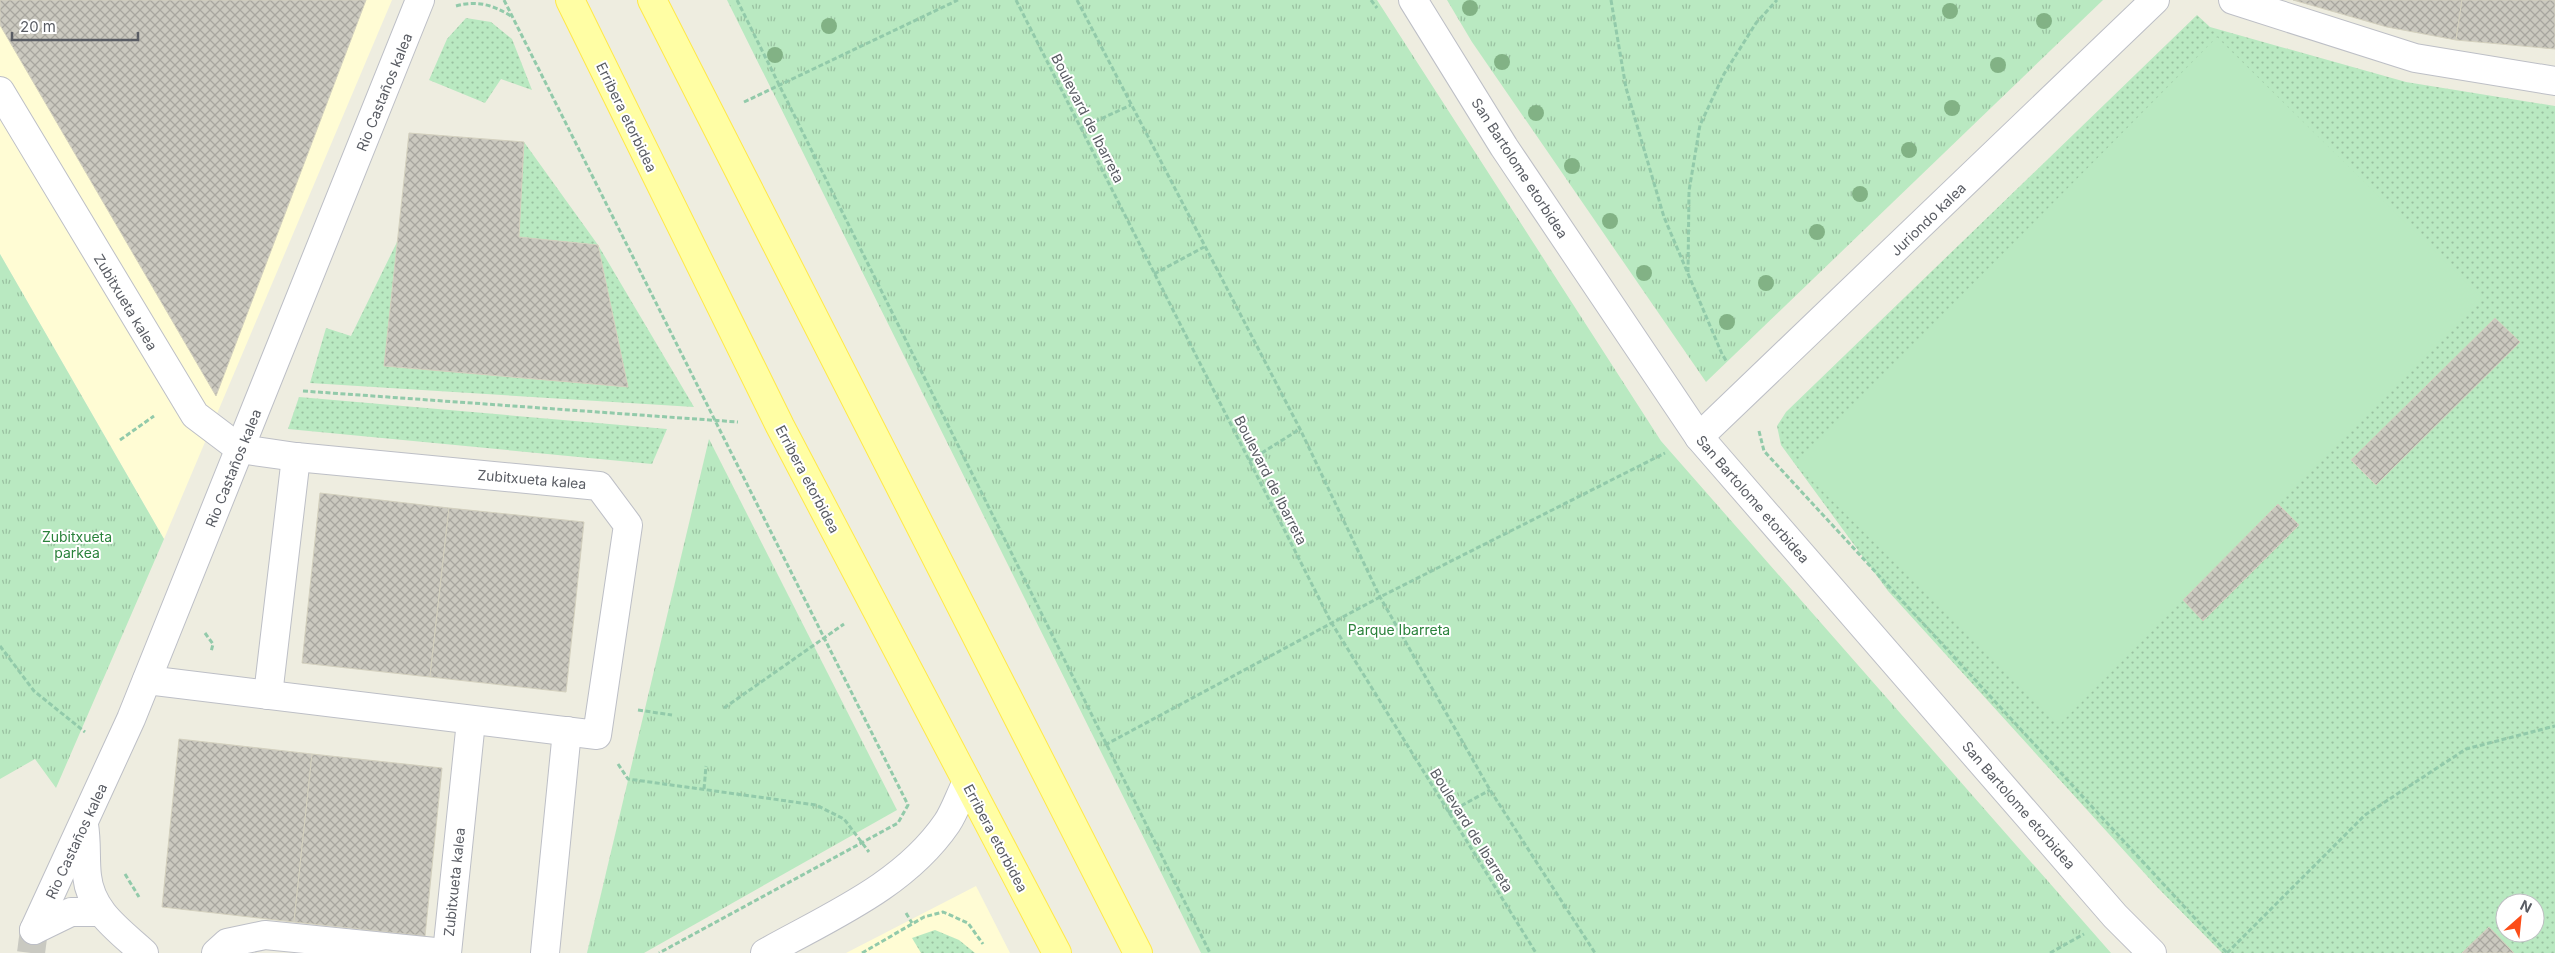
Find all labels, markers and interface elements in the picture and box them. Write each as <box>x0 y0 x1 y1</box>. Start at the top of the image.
scale bar <box>12 10 139 42</box>
text: 20 m <box>20 17 56 36</box>
street label: Rio Castaños kalea <box>353 30 415 154</box>
street label: Boulevard de Ibarreta <box>1048 51 1128 185</box>
street label: Erribera etorbidea <box>593 59 661 175</box>
street label: San Bartolome etorbidea <box>1468 95 1572 241</box>
street label: Juriondo kalea <box>1887 179 1969 259</box>
street label: Zubitxueta kalea <box>91 251 161 353</box>
street label: Rio Castaños kalea <box>202 406 264 530</box>
street label: Boulevard de Ibarreta <box>1231 413 1311 547</box>
street label: Erribera etorbidea <box>772 422 844 536</box>
street label: San Bartolome etorbidea <box>1693 432 1813 566</box>
street label: Zubitxueta kalea <box>477 466 587 492</box>
park label: Zubitxueta parkea <box>42 528 112 561</box>
park label: Parque Ibarreta <box>1348 621 1450 638</box>
street label: San Bartolome etorbidea <box>1959 738 2079 872</box>
street label: Boulevard de Ibarreta <box>1427 765 1517 895</box>
street label: Rio Castaños kalea <box>42 780 110 902</box>
street label: Erribera etorbidea <box>960 781 1032 895</box>
street label: Zubitxueta kalea <box>440 827 468 937</box>
north arrow <box>2495 893 2545 943</box>
text: N <box>2518 896 2535 916</box>

